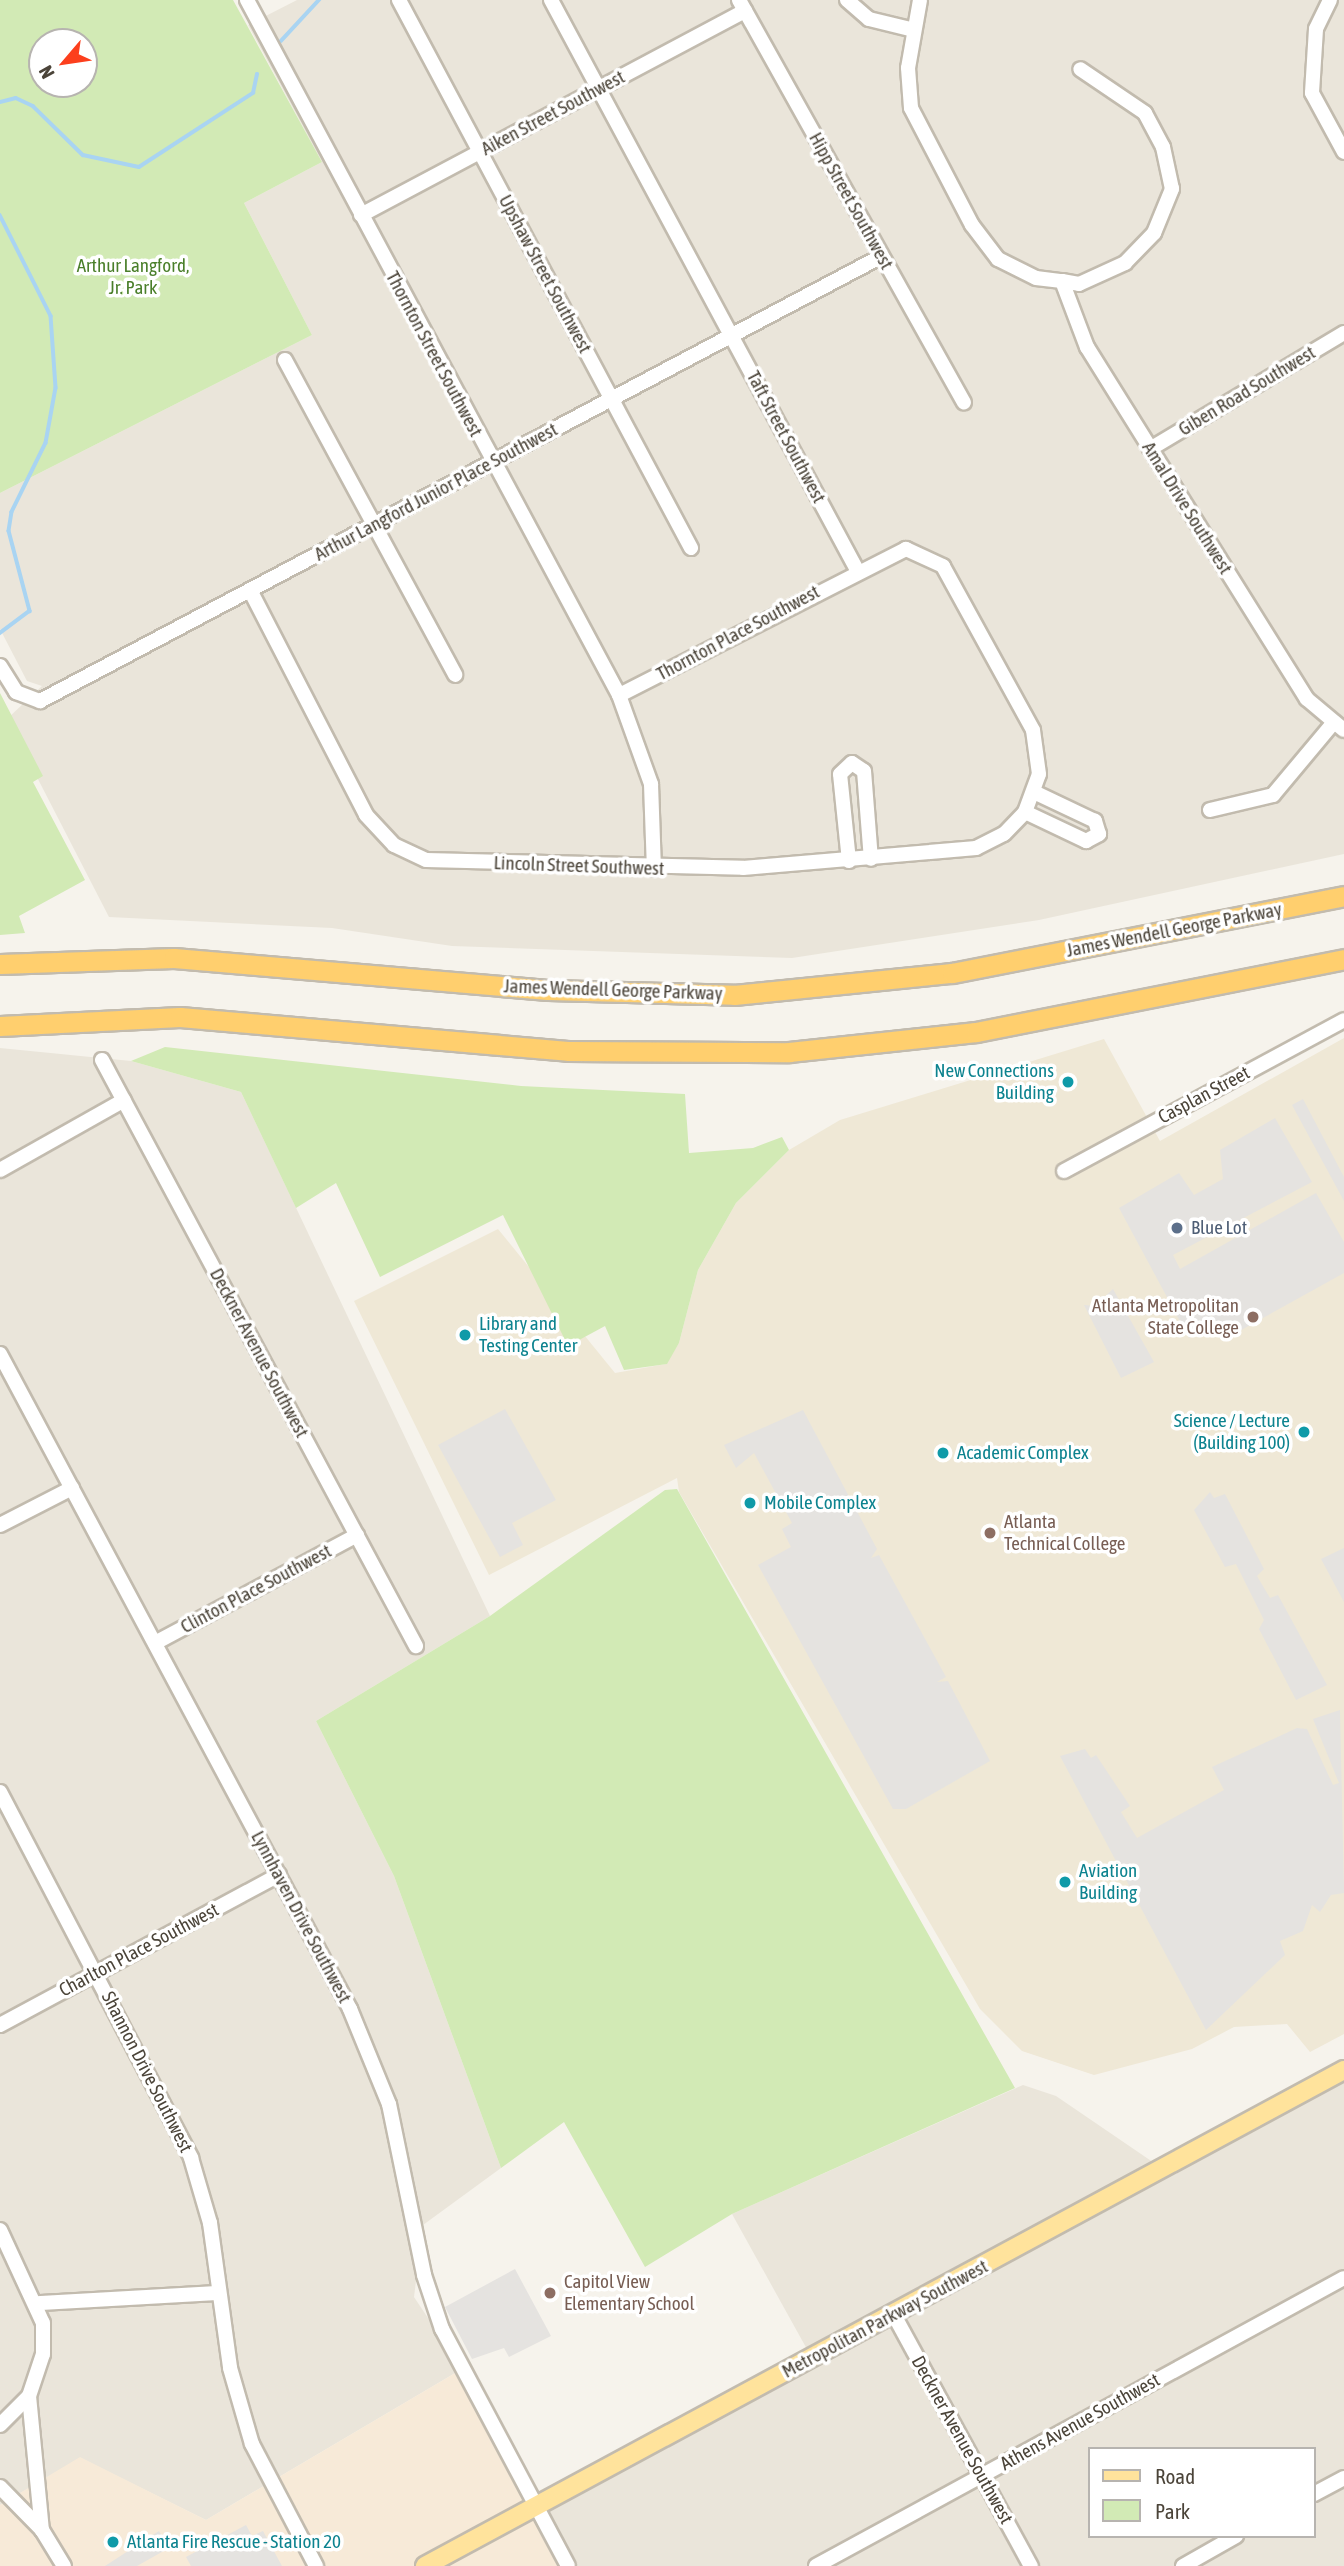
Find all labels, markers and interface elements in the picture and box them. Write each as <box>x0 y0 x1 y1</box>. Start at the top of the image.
north arrow <box>28 28 98 98</box>
text: N <box>34 62 59 82</box>
street label: Aiken Street Southwest <box>477 66 629 160</box>
street label: Hipp Street Southwest <box>804 129 898 273</box>
street label: Upshaw Street Southwest <box>494 191 596 357</box>
park label: Arthur Langford, Jr. Park <box>77 255 189 299</box>
street label: Thornton Street Southwest <box>381 267 487 441</box>
street label: Giben Road Southwest <box>1174 341 1320 441</box>
street label: Taft Street Southwest <box>742 367 830 507</box>
street label: Arthur Langford Junior Place Southwest <box>311 418 561 566</box>
street label: Amal Drive Southwest <box>1137 438 1237 578</box>
street label: Thornton Place Southwest <box>653 580 823 686</box>
street label: Lincoln Street Southwest <box>493 852 665 880</box>
street label: James Wendell George Parkway <box>1064 898 1284 962</box>
street label: James Wendell George Parkway <box>503 975 723 1005</box>
place label: New Connections Building <box>934 1060 1054 1104</box>
street label: Casplan Street <box>1154 1061 1254 1129</box>
marker: New Connections Building <box>1060 1074 1076 1090</box>
place label: Blue Lot <box>1191 1217 1247 1239</box>
marker: Blue Lot <box>1169 1220 1185 1236</box>
street label: Deckner Avenue Southwest <box>205 1264 313 1442</box>
place label: Atlanta Metropolitan State College <box>1092 1295 1239 1339</box>
marker: Atlanta Metropolitan State College <box>1245 1309 1261 1325</box>
place label: Library and Testing Center <box>479 1313 577 1357</box>
marker: Library and Testing Center <box>457 1327 473 1343</box>
place label: Science / Lecture (Building 100) <box>1174 1410 1290 1454</box>
marker: Science / Lecture (Building 100) <box>1296 1424 1312 1440</box>
place label: Academic Complex <box>957 1442 1089 1464</box>
marker: Academic Complex <box>935 1445 951 1461</box>
place label: Mobile Complex <box>764 1492 876 1514</box>
marker: Mobile Complex <box>742 1495 758 1511</box>
place label: Atlanta Technical College <box>1004 1511 1125 1555</box>
marker: Atlanta Technical College <box>982 1525 998 1541</box>
street label: Clinton Place Southwest <box>177 1540 335 1638</box>
street label: Lynnhaven Drive Southwest <box>246 1827 356 2007</box>
place label: Aviation Building <box>1079 1860 1137 1904</box>
marker: Aviation Building <box>1057 1874 1073 1890</box>
street label: Charlton Place Southwest <box>55 1898 223 2002</box>
street label: Shannon Drive Southwest <box>97 1988 197 2156</box>
street label: Metropolitan Parkway Southwest <box>778 2255 992 2383</box>
place label: Capitol View Elementary School <box>564 2271 695 2315</box>
marker: Capitol View Elementary School <box>542 2285 558 2301</box>
street label: Deckner Avenue Southwest <box>906 2352 1018 2528</box>
street label: Athens Avenue Southwest <box>996 2369 1164 2475</box>
legend <box>1088 2447 1316 2538</box>
text: Road <box>1155 2464 1195 2488</box>
text: Park <box>1155 2499 1190 2523</box>
place label: Atlanta Fire Rescue - Station 20 <box>127 2531 341 2553</box>
marker: Atlanta Fire Rescue - Station 20 <box>105 2534 121 2550</box>

